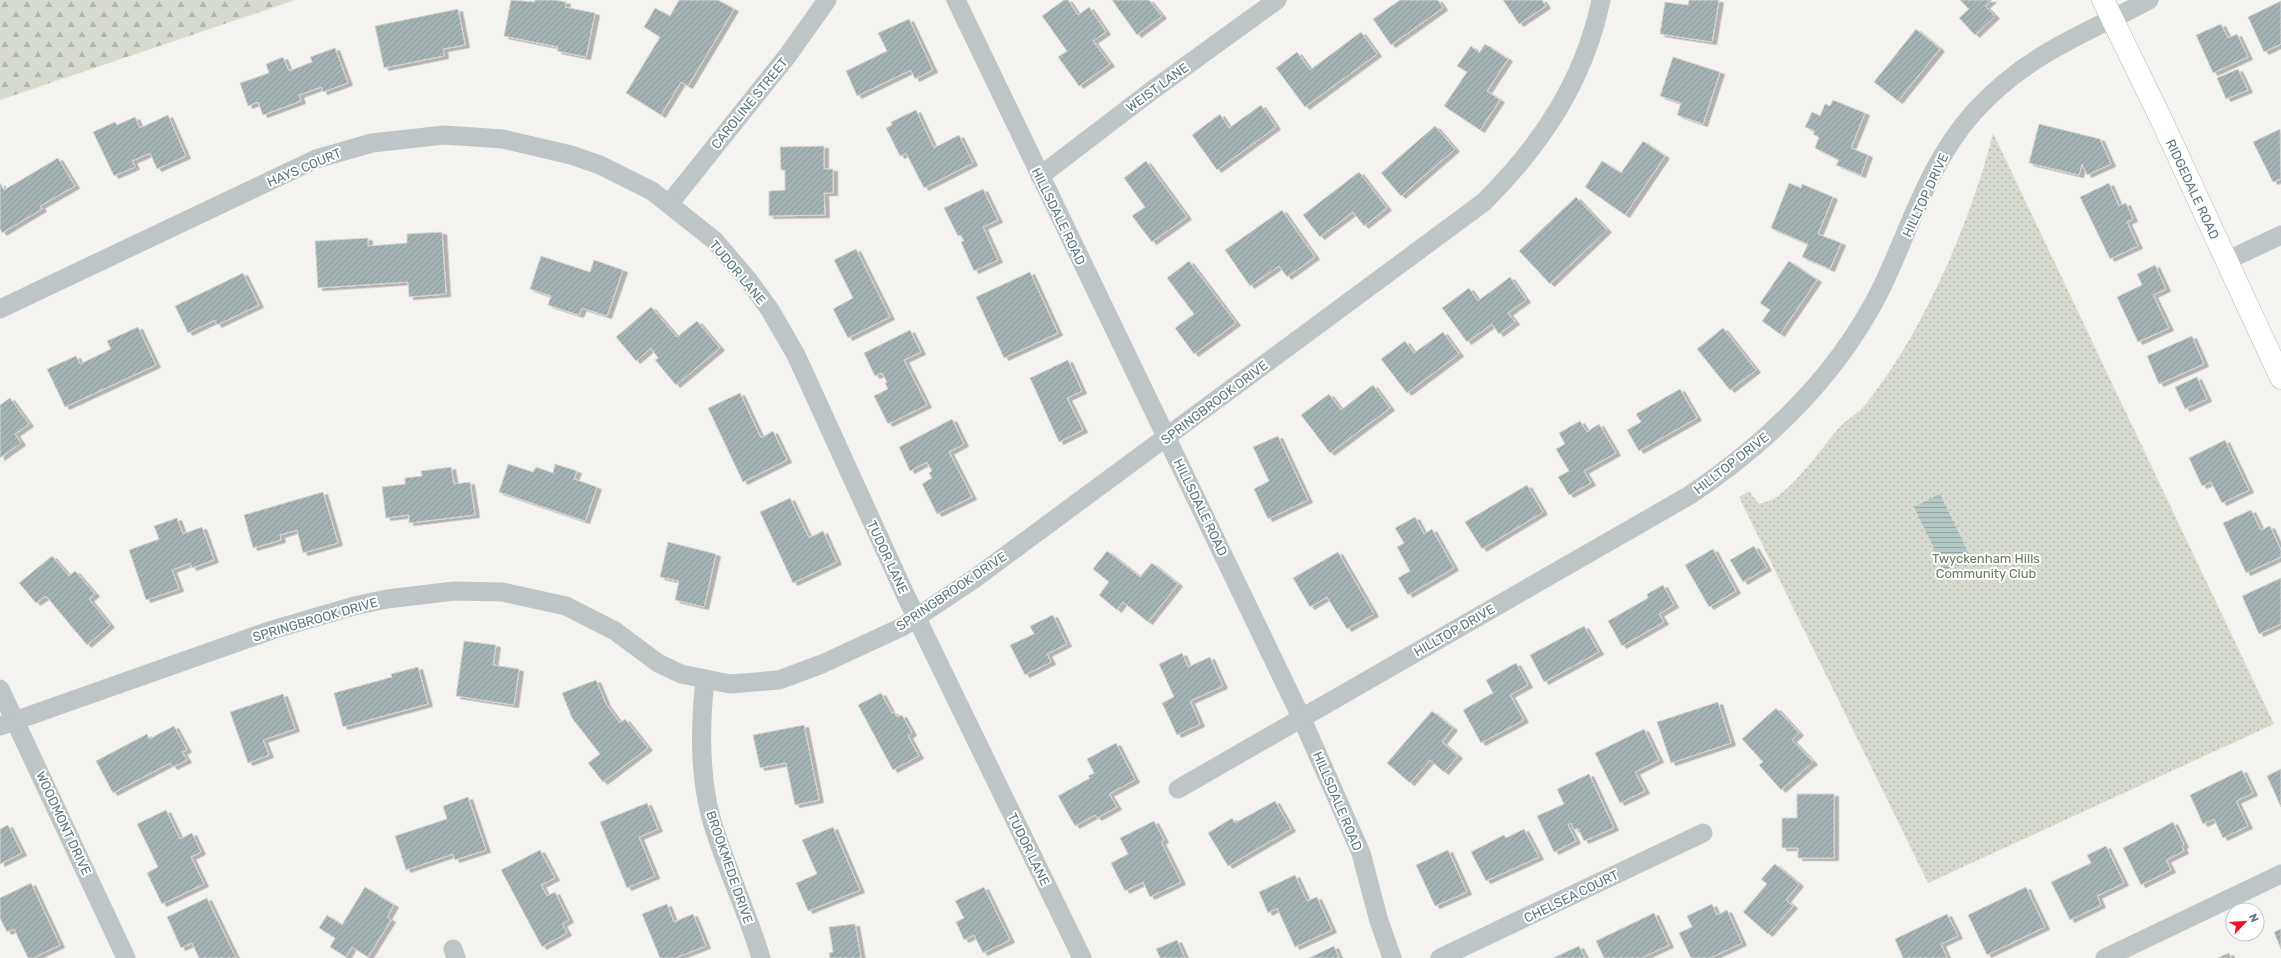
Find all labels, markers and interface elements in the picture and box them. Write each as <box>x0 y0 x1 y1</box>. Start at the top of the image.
street label: CAROLINE STREET <box>708 54 791 152</box>
street label: WEIST LANE <box>1123 60 1191 115</box>
street label: RIDGEDALE ROAD <box>2163 137 2222 242</box>
street label: HAYS COURT <box>265 145 344 190</box>
street label: HILLTOP DRIVE <box>1899 151 1951 239</box>
street label: HILLSDALE ROAD <box>1029 165 1089 267</box>
street label: TUDOR LANE <box>706 237 769 308</box>
street label: SPRINGBROOK DRIVE <box>1158 357 1271 447</box>
street label: HILLTOP DRIVE <box>1691 429 1772 497</box>
street label: HILLSDALE ROAD <box>1171 456 1231 558</box>
street label: TUDOR LANE <box>864 518 911 596</box>
street label: SPRINGBROOK DRIVE <box>893 549 1009 634</box>
park label: Twyckenham Hills Community Club <box>1932 551 2040 581</box>
street label: SPRINGBROOK DRIVE <box>251 594 380 645</box>
street label: HILLTOP DRIVE <box>1411 601 1497 660</box>
street label: HILLSDALE ROAD <box>1310 749 1365 853</box>
street label: WOODMONT DRIVE <box>33 769 94 878</box>
street label: BROOKMEDE DRIVE <box>703 809 756 926</box>
street label: TUDOR LANE <box>1004 810 1053 888</box>
street label: CHELSEA COURT <box>1522 867 1621 926</box>
north arrow <box>2225 902 2265 942</box>
text: N <box>2246 912 2261 924</box>

